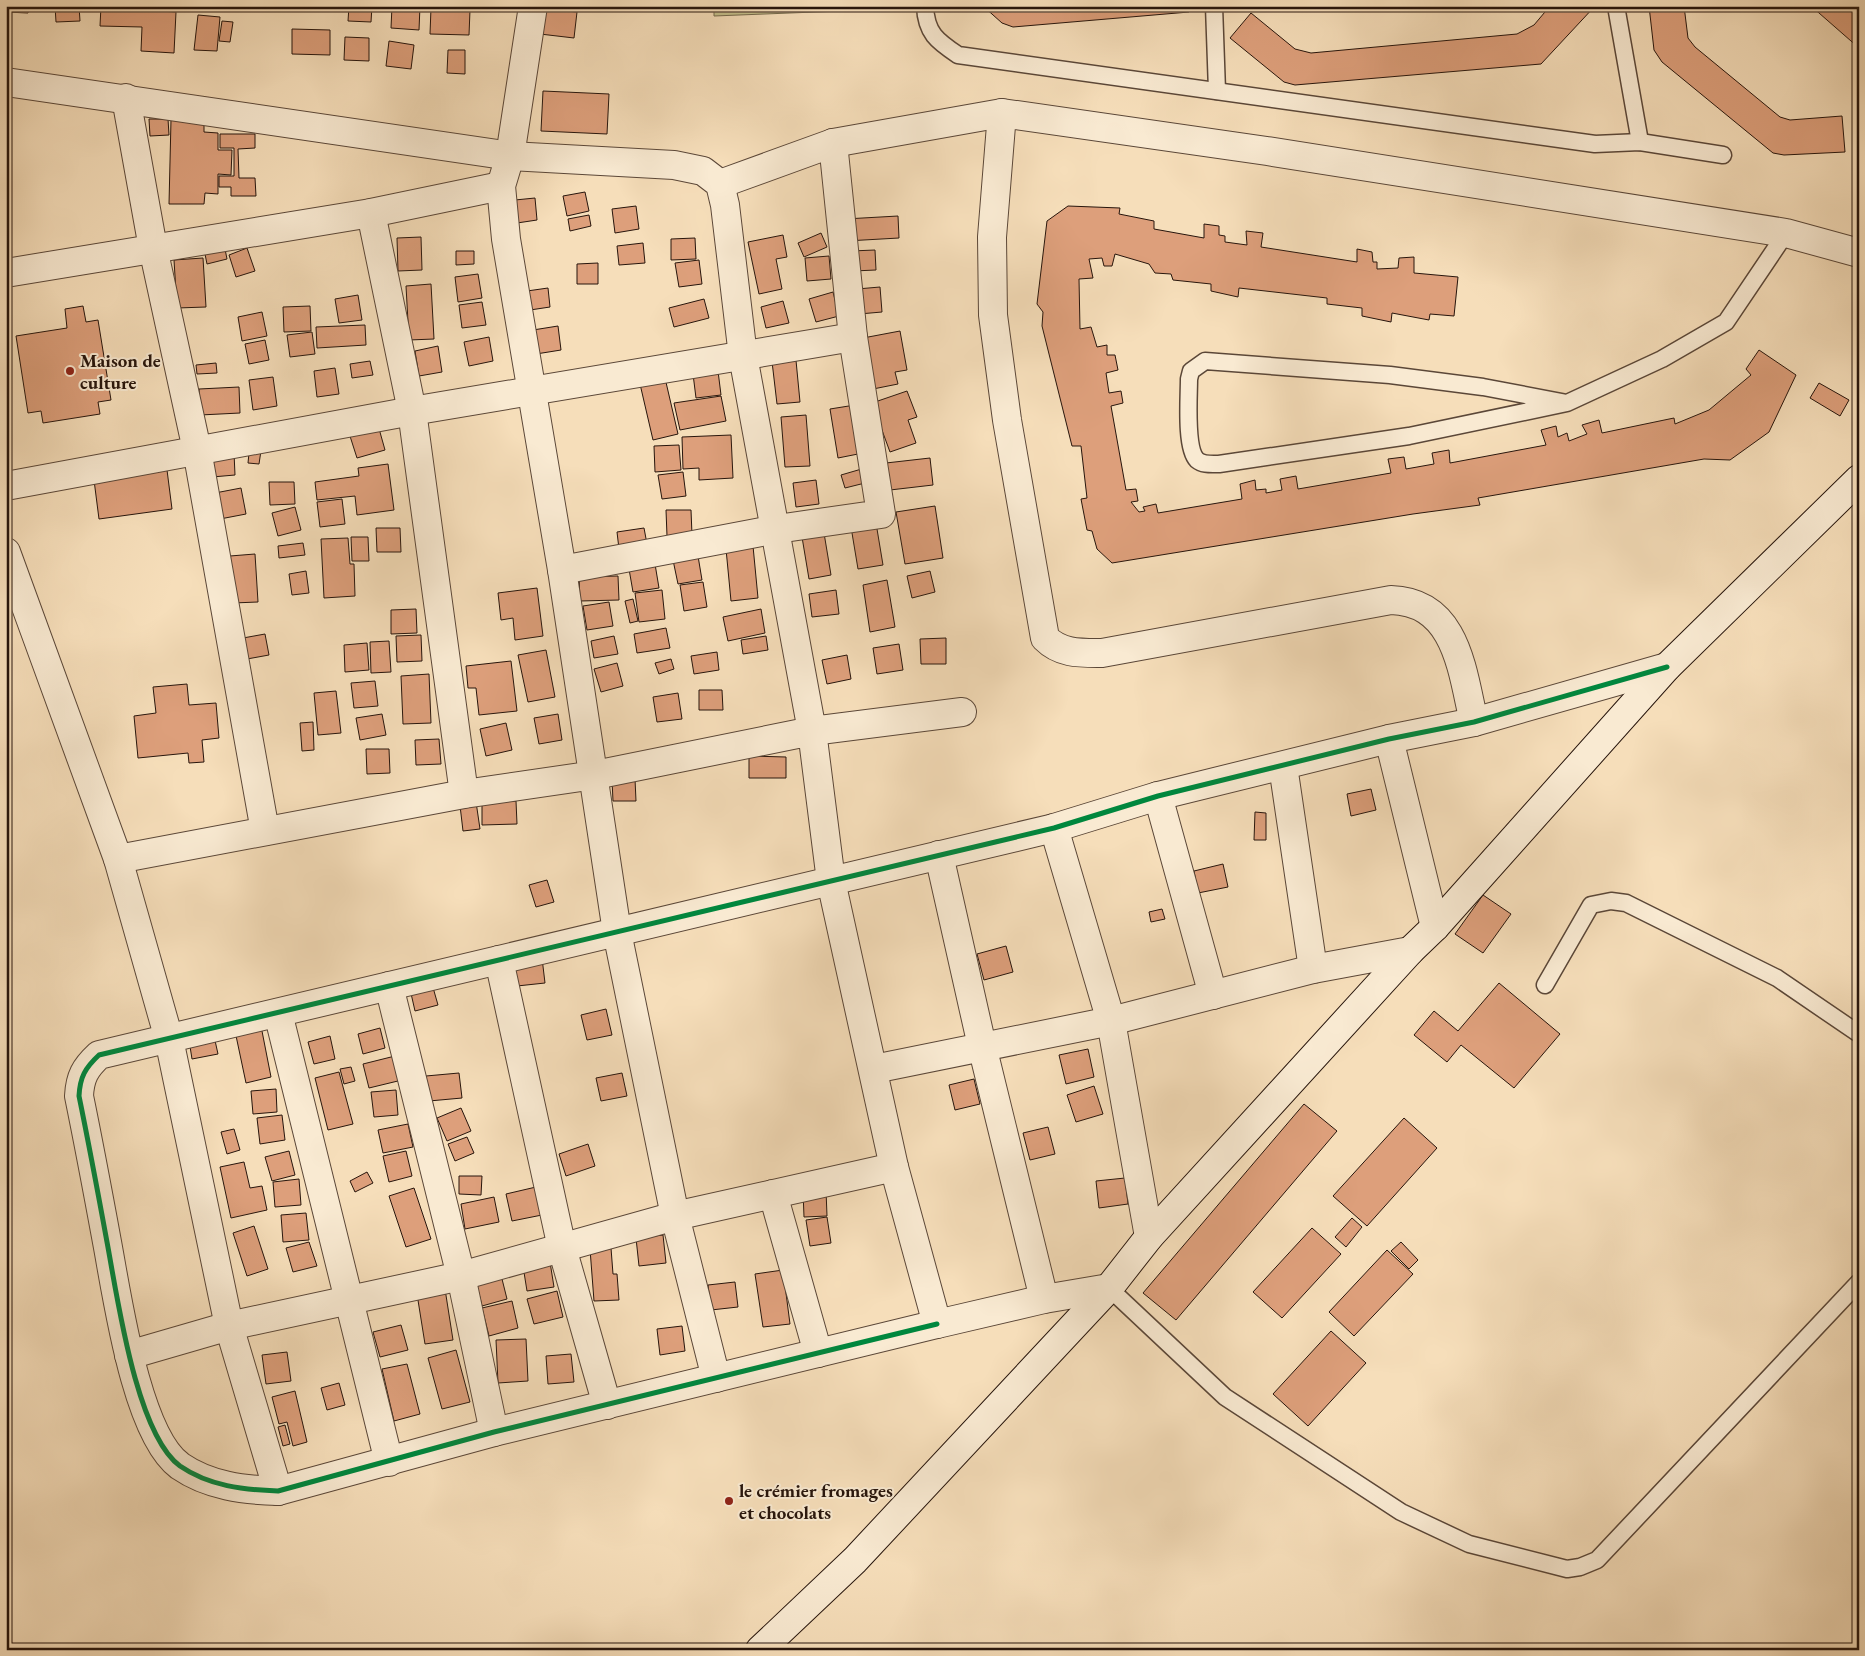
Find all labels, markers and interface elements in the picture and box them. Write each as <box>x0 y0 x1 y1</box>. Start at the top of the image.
place label: Maison de culture <box>80 348 161 395</box>
marker: Maison de culture <box>64 365 76 377</box>
place label: le crémier fromages et chocolats <box>739 1478 893 1525</box>
marker: le crémier fromages et chocolats <box>723 1495 735 1507</box>

